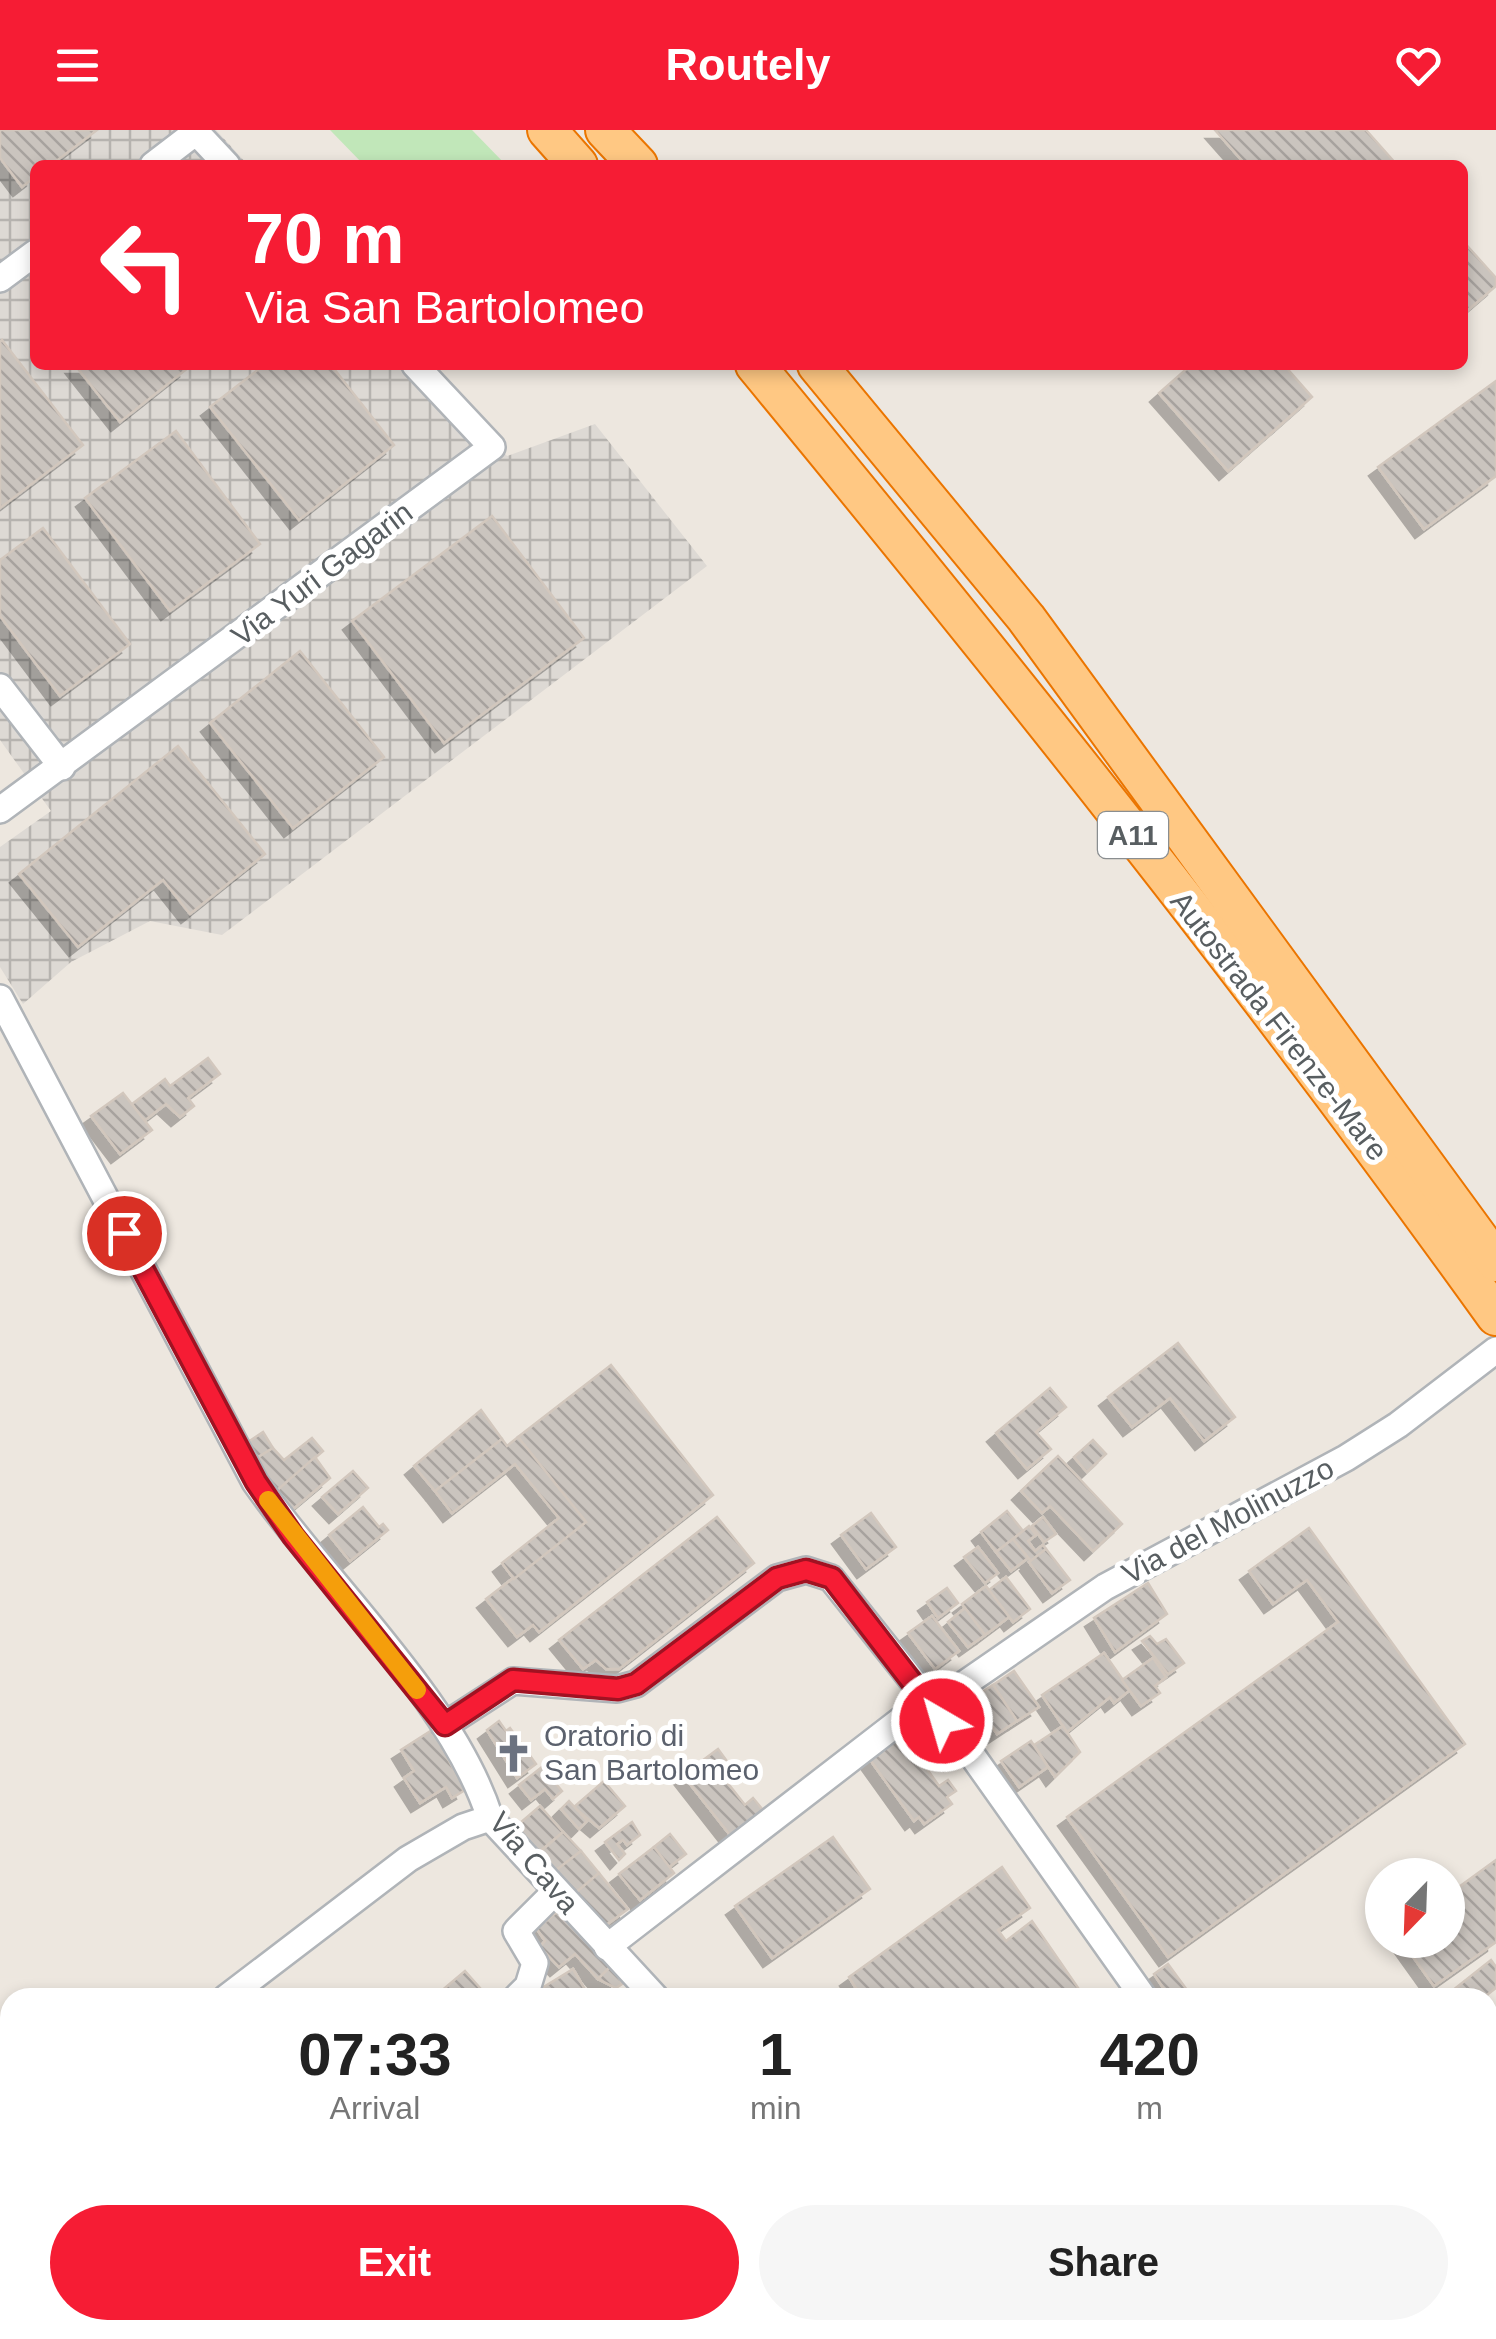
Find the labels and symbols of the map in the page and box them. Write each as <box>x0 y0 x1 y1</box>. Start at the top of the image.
street label: Via Yuri Gagarin <box>225 495 418 652</box>
road number: A11 <box>1098 812 1168 858</box>
street label: Autostrada Firenze-Mare <box>1164 885 1395 1167</box>
pin <box>82 1191 167 1276</box>
street label: Via del Molinuzzo <box>1116 1451 1339 1590</box>
position arrow <box>890 1669 994 1773</box>
place label: Oratorio di San Bartolomeo <box>544 1719 759 1786</box>
church icon: Oratorio di San Bartolomeo <box>493 1732 535 1774</box>
street label: Via Cava <box>483 1806 586 1920</box>
north arrow <box>1365 1858 1465 1958</box>

